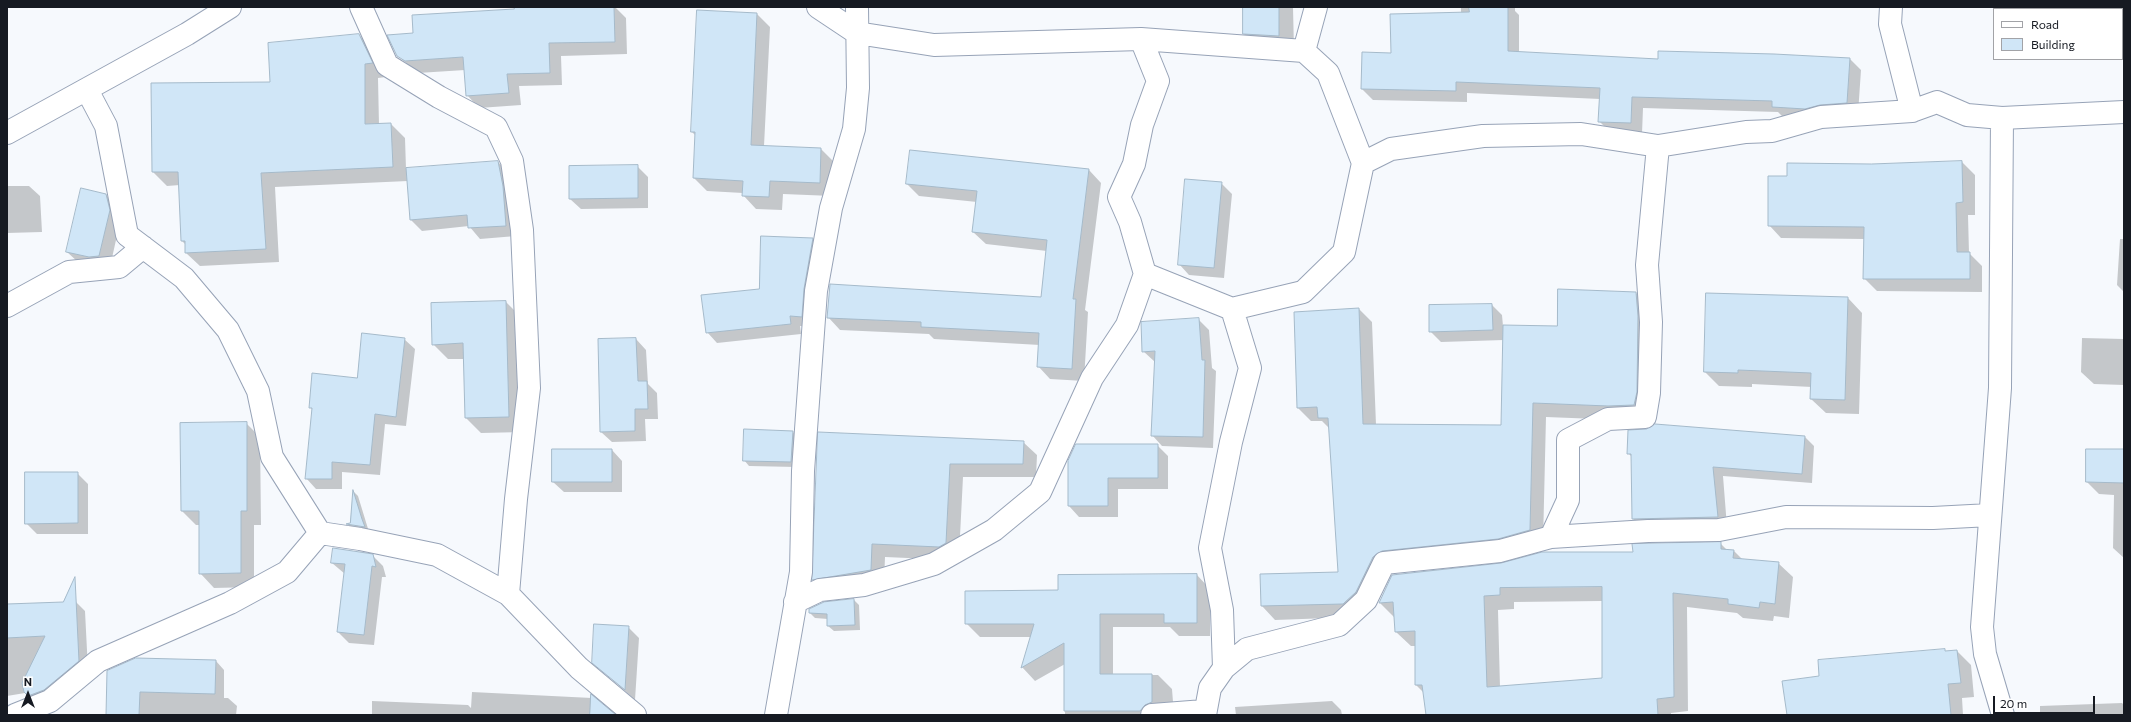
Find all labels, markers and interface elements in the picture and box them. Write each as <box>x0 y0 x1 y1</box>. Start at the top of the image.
legend <box>1993 8 2123 60</box>
text: Road <box>2031 17 2059 31</box>
text: Building <box>2031 37 2075 51</box>
north arrow <box>8 674 48 714</box>
text: N <box>24 675 32 688</box>
scale bar <box>1995 688 2097 714</box>
text: 20 m <box>2000 696 2027 710</box>

